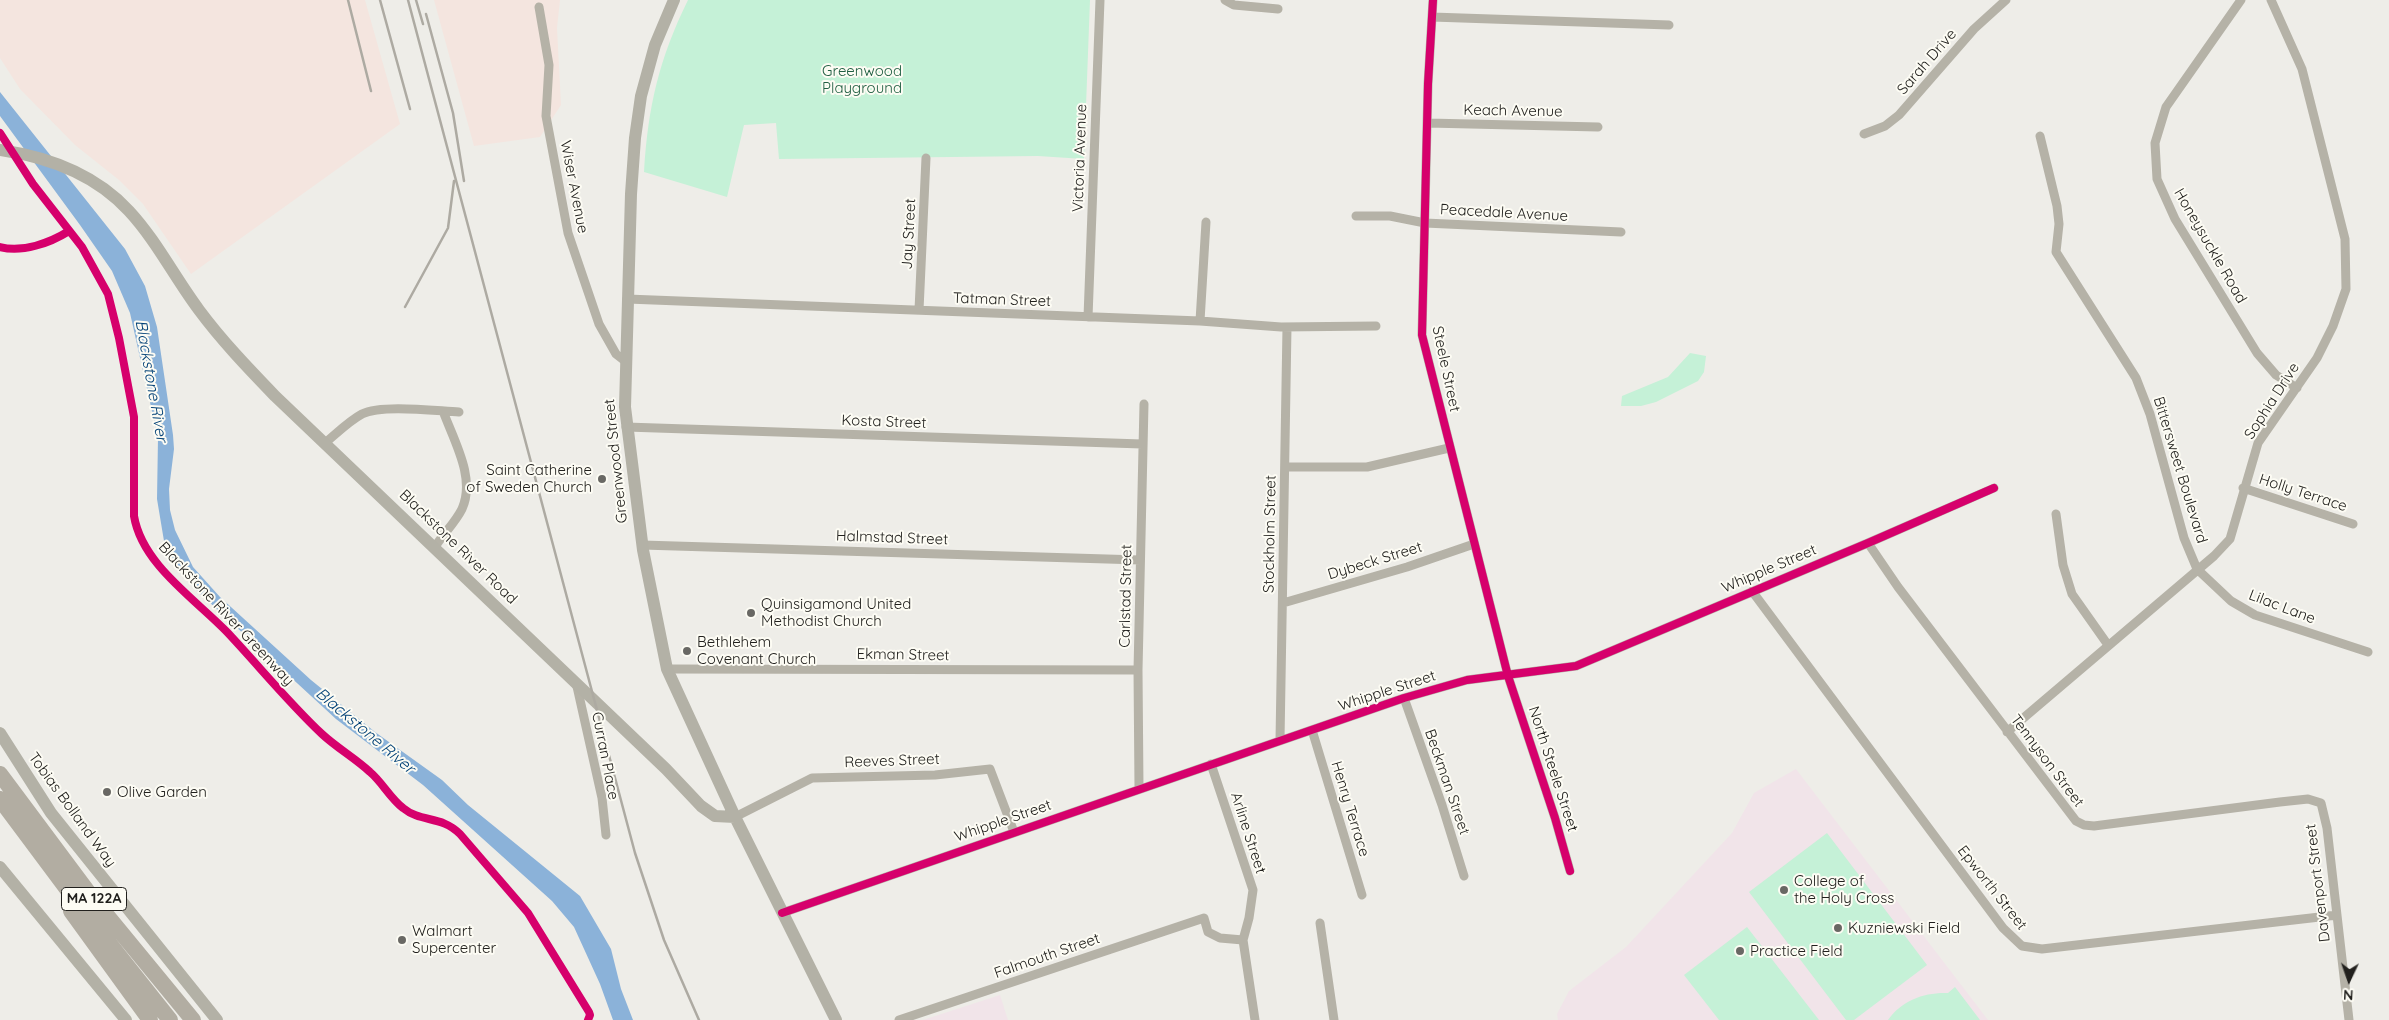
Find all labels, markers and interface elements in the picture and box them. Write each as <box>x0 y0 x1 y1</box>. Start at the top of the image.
street label: Sarah Drive <box>1894 26 1960 98</box>
park label: Greenwood Playground <box>822 62 902 97</box>
street label: Keach Avenue <box>1463 101 1563 121</box>
street label: Victoria Avenue <box>1069 103 1091 213</box>
street label: Wiser Avenue <box>556 139 592 235</box>
street label: Honeysuckle Road <box>2170 185 2250 307</box>
street label: Jay Street <box>898 198 920 270</box>
street label: Peacedale Avenue <box>1440 201 1568 225</box>
street label: Tatman Street <box>953 289 1051 311</box>
water label: Blackstone River <box>131 319 171 443</box>
street label: Steele Street <box>1428 324 1464 414</box>
street label: Sophia Drive <box>2241 359 2303 443</box>
street label: Bittersweet Boulevard <box>2149 395 2211 545</box>
street label: Greenwood Street <box>601 398 631 524</box>
street label: Kosta Street <box>841 412 927 432</box>
place label: Saint Catherine of Sweden Church <box>466 461 592 496</box>
street label: Holly Terrace <box>2257 470 2349 516</box>
marker: Saint Catherine of Sweden Church <box>596 473 608 485</box>
street label: Stockholm Street <box>1260 475 1280 593</box>
street label: Blackstone River Road <box>395 486 521 608</box>
street label: Halmstad Street <box>836 527 948 549</box>
street label: Blackstone River Greenway <box>155 538 297 690</box>
street label: Dybeck Street <box>1326 538 1424 584</box>
street label: Whipple Street <box>1719 541 1819 597</box>
street label: Carlstad Street <box>1116 544 1136 648</box>
street label: Lilac Lane <box>2246 586 2318 628</box>
place label: Quinsigamond United Methodist Church <box>761 595 911 630</box>
marker: Quinsigamond United Methodist Church <box>745 607 757 619</box>
place label: Bethlehem Covenant Church <box>697 633 816 668</box>
marker: Bethlehem Covenant Church <box>681 645 693 657</box>
street label: Ekman Street <box>856 645 950 665</box>
street label: Whipple Street <box>1336 667 1438 715</box>
water label: Blackstone River <box>312 684 418 778</box>
street label: North Steele Street <box>1524 704 1582 834</box>
street label: Curran Place <box>588 710 622 802</box>
street label: Tennyson Street <box>2006 711 2088 811</box>
street label: Beckman Street <box>1420 727 1474 837</box>
street label: Tobias Bolland Way <box>24 749 120 871</box>
street label: Reeves Street <box>844 750 940 772</box>
street label: Henry Terrace <box>1327 759 1373 859</box>
place label: Olive Garden <box>117 783 207 801</box>
marker: Olive Garden <box>101 786 113 798</box>
street label: Arline Street <box>1226 790 1270 876</box>
street label: Whipple Street <box>952 796 1054 846</box>
street label: Davenport Street <box>2302 823 2334 943</box>
street label: Epworth Street <box>1953 842 2031 934</box>
place label: College of the Holy Cross <box>1794 872 1894 907</box>
marker: College of the Holy Cross <box>1778 884 1790 896</box>
road number: MA 122A <box>62 888 126 911</box>
place label: Kuzniewski Field <box>1848 919 1960 937</box>
place label: Walmart Supercenter <box>412 922 496 957</box>
marker: Kuzniewski Field <box>1832 922 1844 934</box>
street label: Falmouth Street <box>992 929 1102 983</box>
marker: Walmart Supercenter <box>396 934 408 946</box>
place label: Practice Field <box>1750 942 1843 960</box>
marker: Practice Field <box>1734 945 1746 957</box>
north arrow <box>2324 955 2374 1005</box>
text: N <box>2343 986 2354 1004</box>

